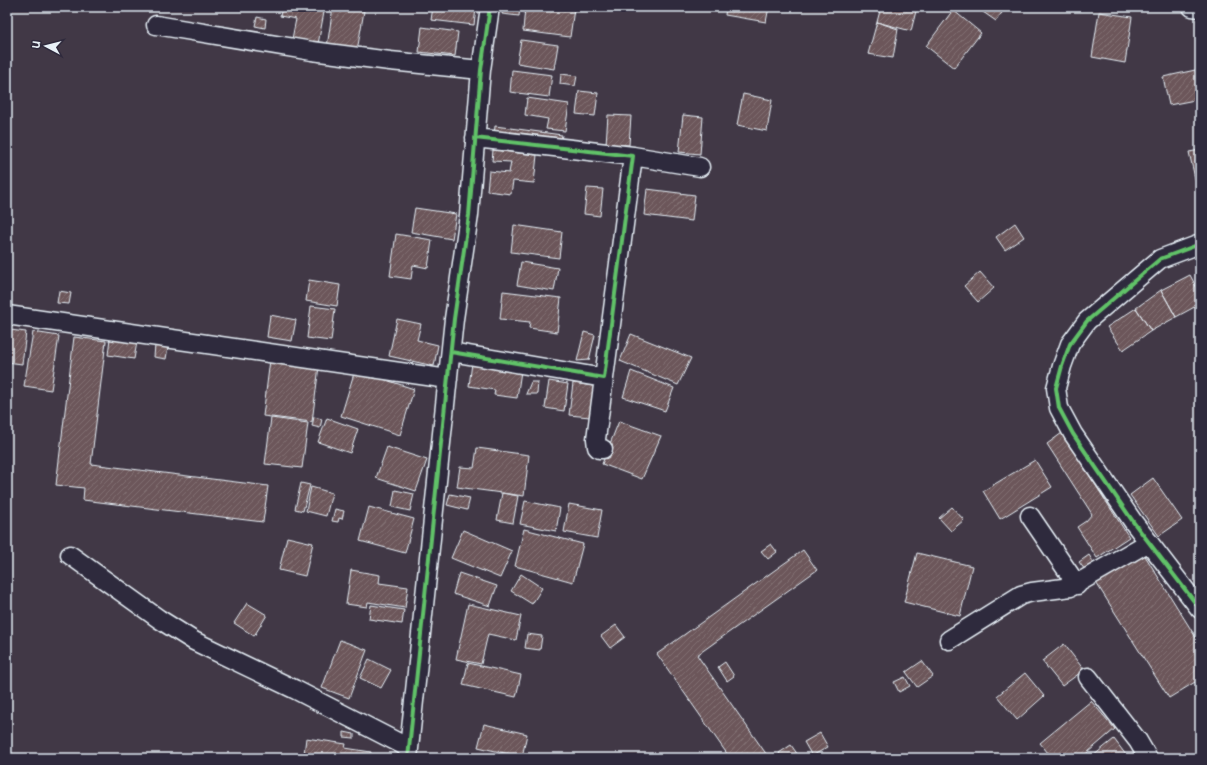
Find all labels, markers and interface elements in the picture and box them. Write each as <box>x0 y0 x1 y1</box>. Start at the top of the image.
north arrow <box>26 26 66 66</box>
text: U <box>28 40 43 49</box>

